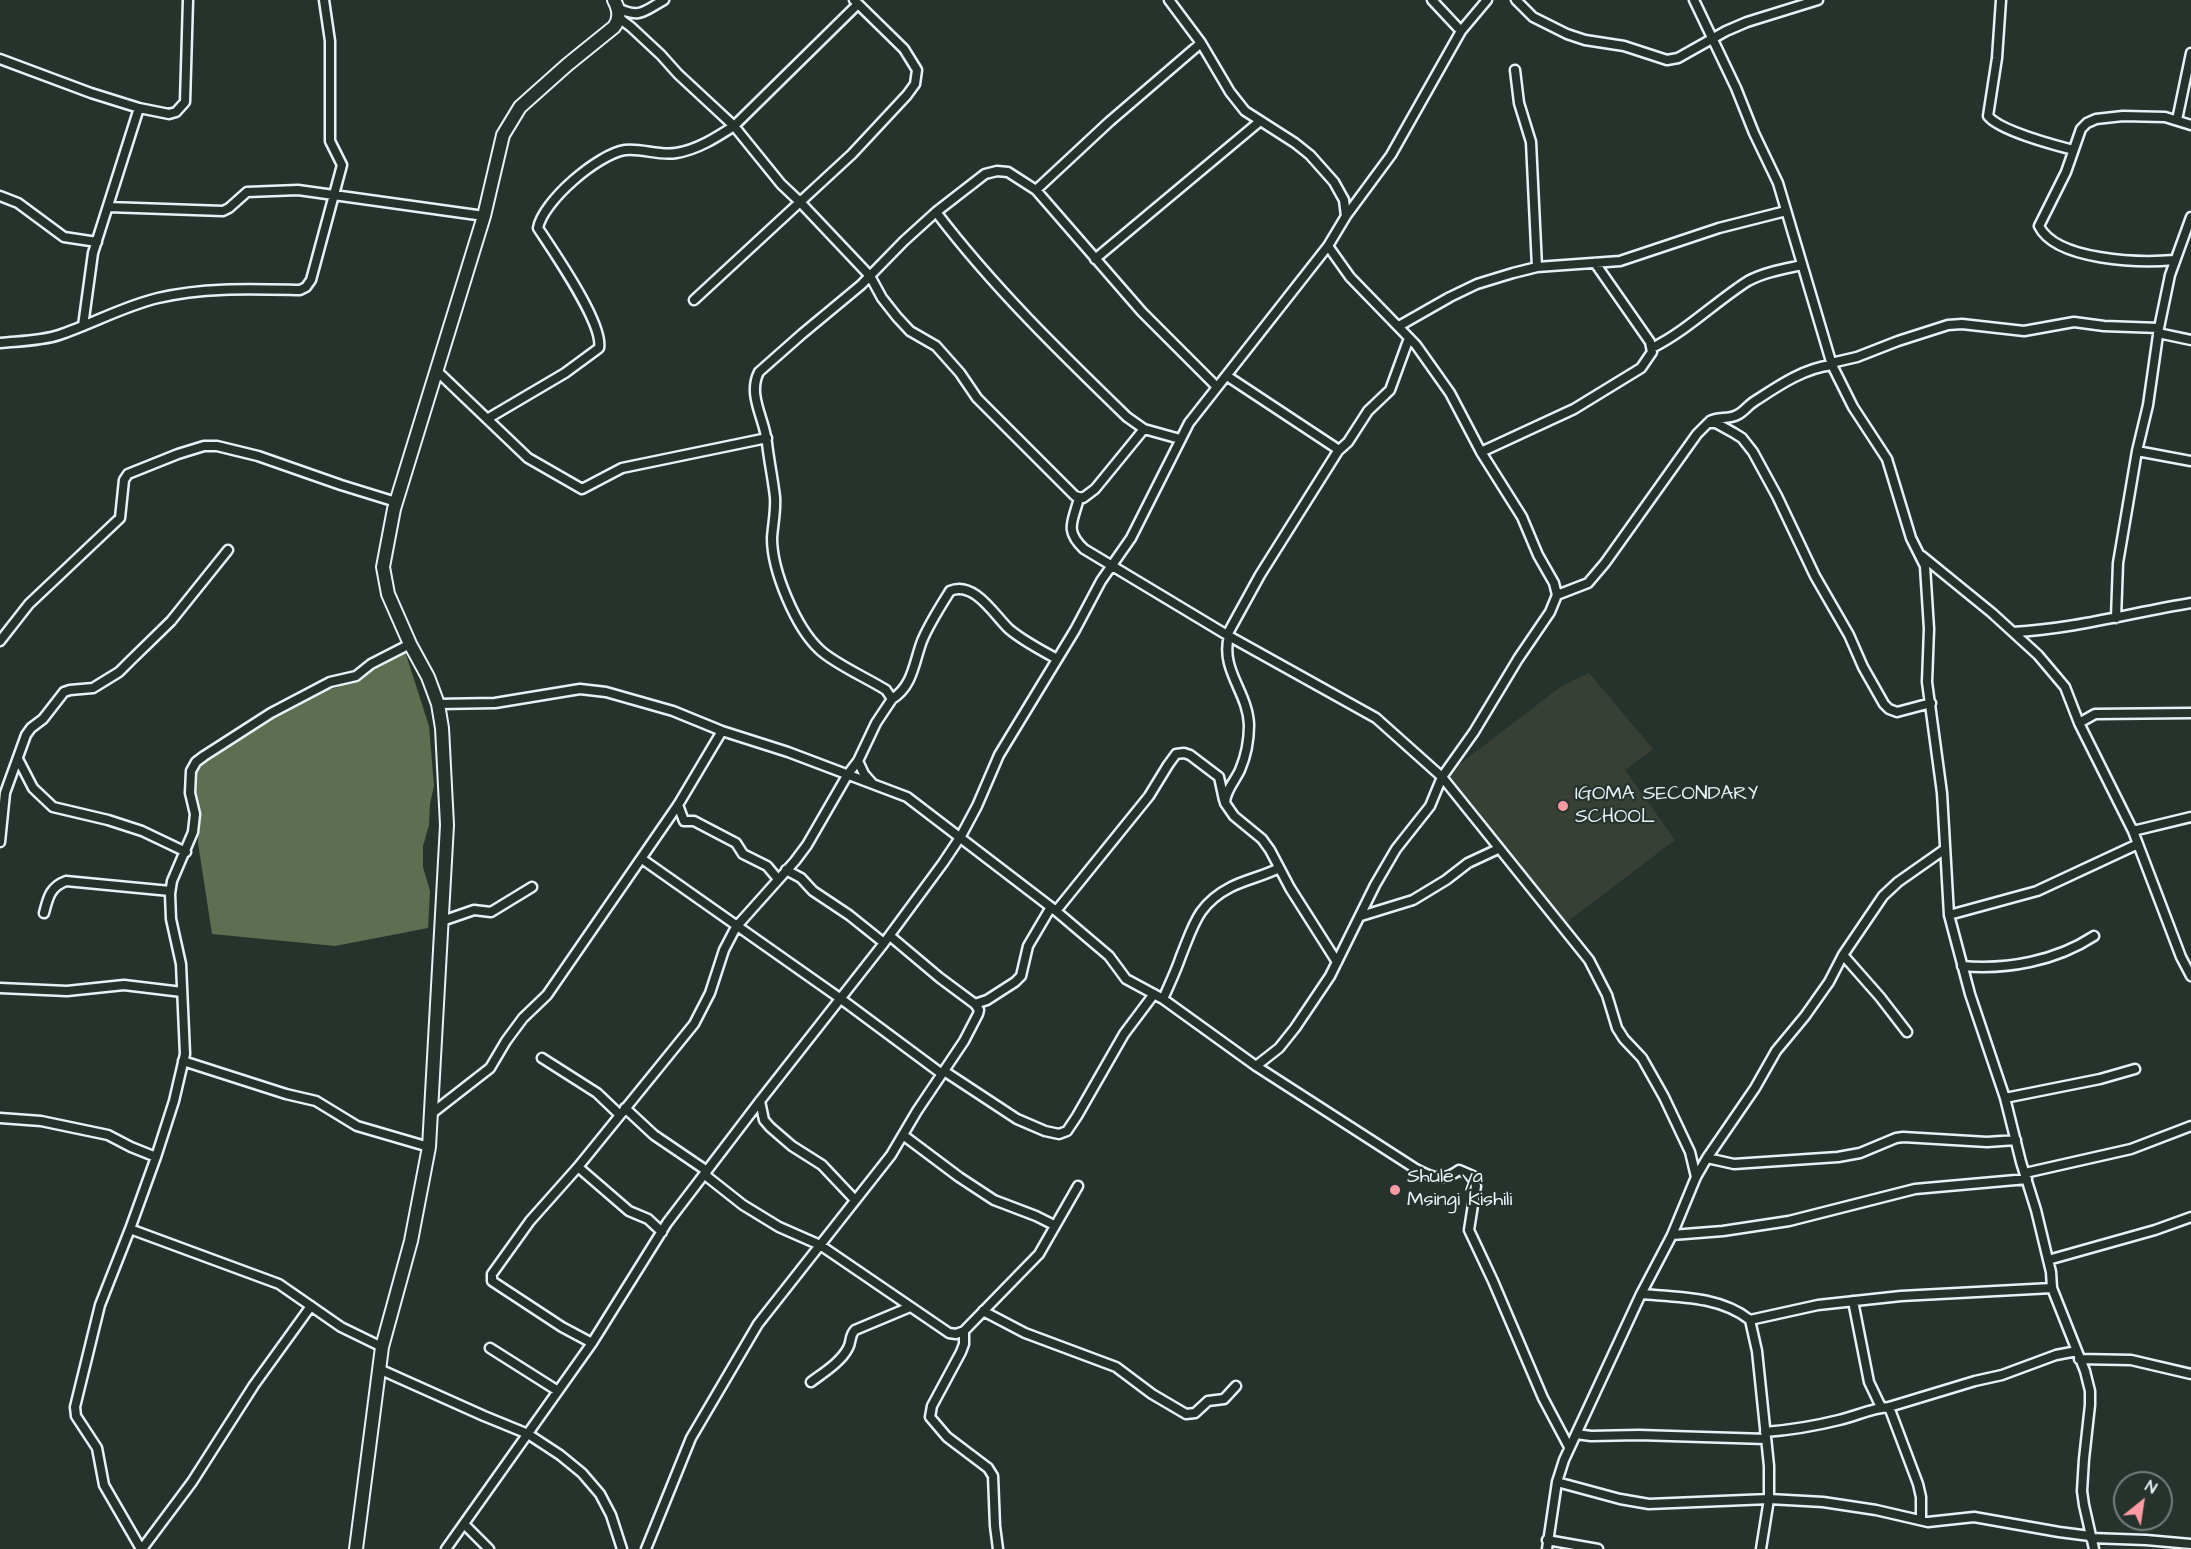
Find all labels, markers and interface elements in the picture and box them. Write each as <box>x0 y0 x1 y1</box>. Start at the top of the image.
place label: IGOMA SECONDARY SCHOOL <box>1575 783 1758 830</box>
marker: IGOMA SECONDARY SCHOOL <box>1556 799 1570 813</box>
place label: Shule ya Msingi Kishili <box>1407 1166 1512 1213</box>
marker: Shule ya Msingi Kishili <box>1388 1183 1402 1197</box>
north arrow <box>2113 1471 2173 1531</box>
text: N <box>2141 1475 2161 1499</box>

